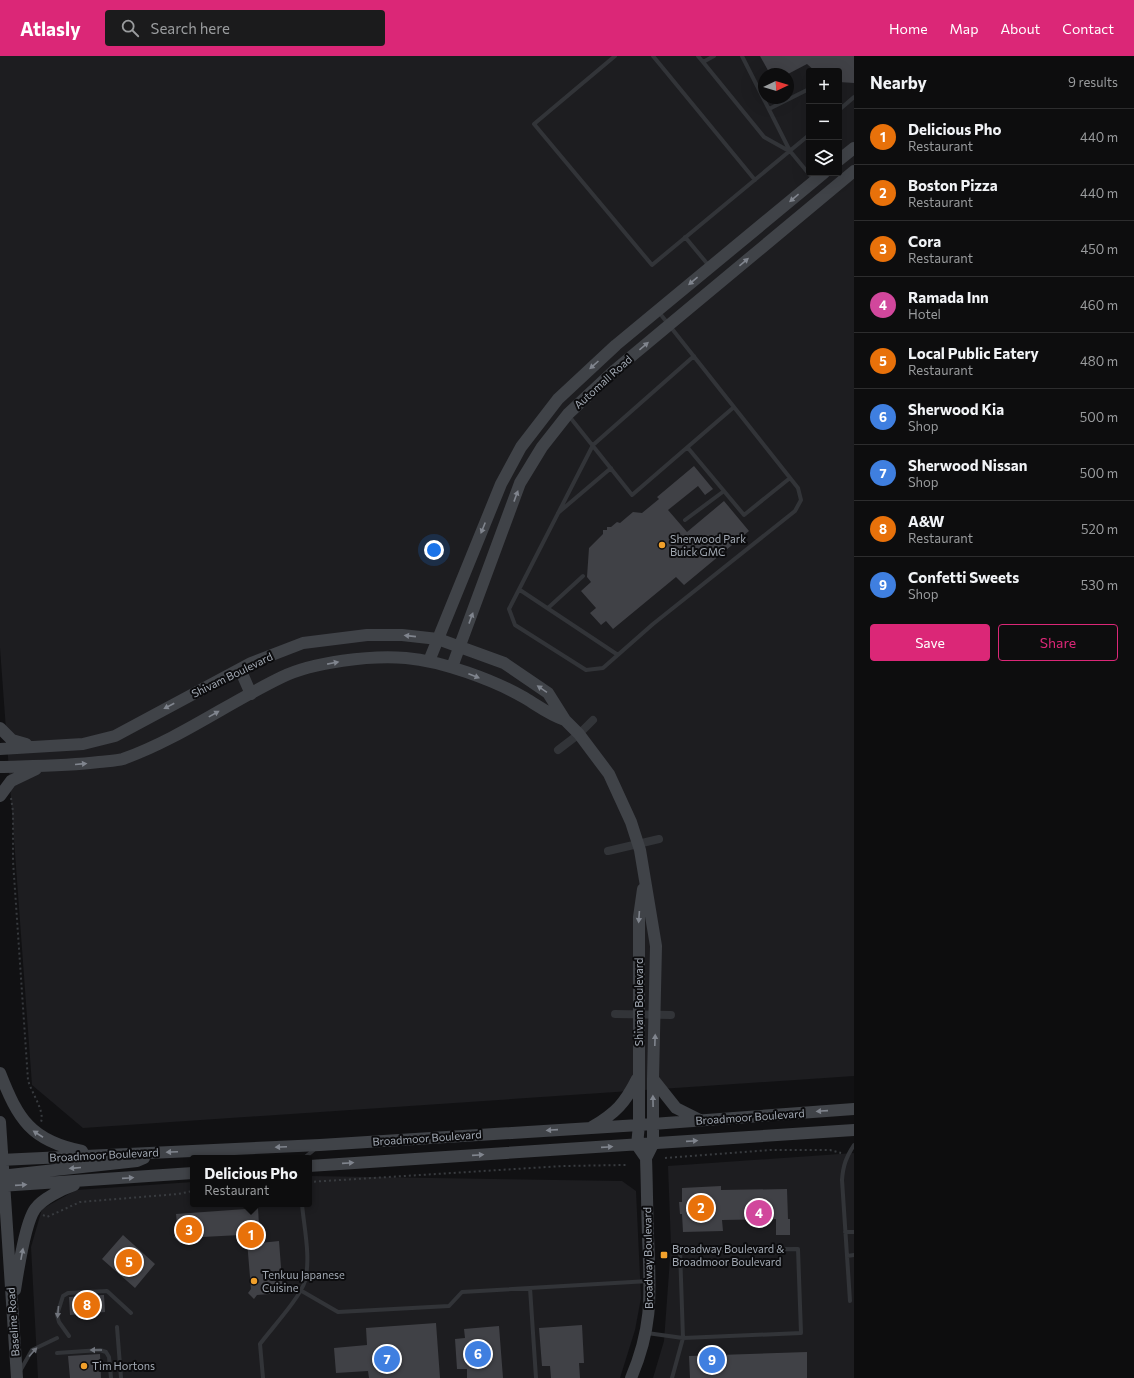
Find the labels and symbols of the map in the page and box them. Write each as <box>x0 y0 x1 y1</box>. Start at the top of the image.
north arrow <box>758 68 794 104</box>
one-way arrow <box>788 193 799 202</box>
one-way arrow <box>739 258 750 267</box>
one-way arrow <box>688 276 699 285</box>
one-way arrow <box>639 341 650 350</box>
street label: Automall Road <box>571 352 634 411</box>
one-way arrow <box>590 360 599 369</box>
one-way arrow <box>513 489 519 501</box>
one-way arrow <box>480 522 486 534</box>
place label: Sherwood Park Buick GMC <box>670 532 746 558</box>
your location <box>424 540 444 560</box>
marker: Sherwood Park Buick GMC <box>657 540 667 550</box>
one-way arrow <box>469 611 475 623</box>
one-way arrow <box>404 632 416 639</box>
street label: Shivam Boulevard <box>189 649 274 700</box>
one-way arrow <box>327 660 339 666</box>
one-way arrow <box>468 673 480 679</box>
one-way arrow <box>536 685 547 693</box>
one-way arrow <box>163 703 175 710</box>
one-way arrow <box>208 710 220 717</box>
one-way arrow <box>75 761 87 768</box>
one-way arrow <box>636 911 643 923</box>
street label: Shivam Boulevard <box>632 958 645 1046</box>
one-way arrow <box>651 1034 658 1046</box>
one-way arrow <box>650 1094 656 1107</box>
street label: Broadmoor Boulevard <box>695 1106 805 1127</box>
one-way arrow <box>816 1108 828 1115</box>
one-way arrow <box>546 1126 558 1133</box>
street label: Broadmoor Boulevard <box>372 1127 482 1148</box>
one-way arrow <box>33 1130 44 1138</box>
one-way arrow <box>686 1138 698 1145</box>
one-way arrow <box>275 1143 287 1150</box>
one-way arrow <box>601 1143 613 1150</box>
street label: Broadmoor Boulevard <box>49 1145 159 1164</box>
one-way arrow <box>165 1149 178 1155</box>
one-way arrow <box>472 1152 485 1158</box>
one-way arrow <box>342 1160 354 1167</box>
one-way arrow <box>69 1164 81 1171</box>
one-way arrow <box>122 1174 134 1181</box>
one-way arrow <box>15 1181 27 1188</box>
pin: 2 <box>688 1193 714 1223</box>
pin: 4 <box>746 1198 772 1228</box>
street label: Broadway Boulevard <box>640 1207 655 1309</box>
pin: 3 <box>176 1215 202 1245</box>
pin: 1 <box>238 1220 264 1250</box>
place label: Broadway Boulevard & Broadmoor Boulevard <box>672 1242 784 1268</box>
pin: 5 <box>116 1247 142 1277</box>
one-way arrow <box>19 1248 25 1260</box>
marker: Broadway Boulevard & Broadmoor Boulevard <box>659 1250 669 1260</box>
place label: Tenkuu Japanese Cuisine <box>262 1268 345 1294</box>
marker: Tenkuu Japanese Cuisine <box>249 1276 259 1286</box>
street label: Baseline Road <box>4 1287 21 1357</box>
pin: 8 <box>74 1290 100 1320</box>
one-way arrow <box>55 1306 62 1318</box>
pin: 6 <box>465 1339 491 1369</box>
pin: 7 <box>374 1344 400 1374</box>
pin: 9 <box>699 1345 725 1375</box>
one-way arrow <box>28 1347 37 1357</box>
one-way arrow <box>89 1347 102 1353</box>
place label: Tim Hortons <box>92 1359 155 1372</box>
marker: Tim Hortons <box>79 1361 89 1371</box>

